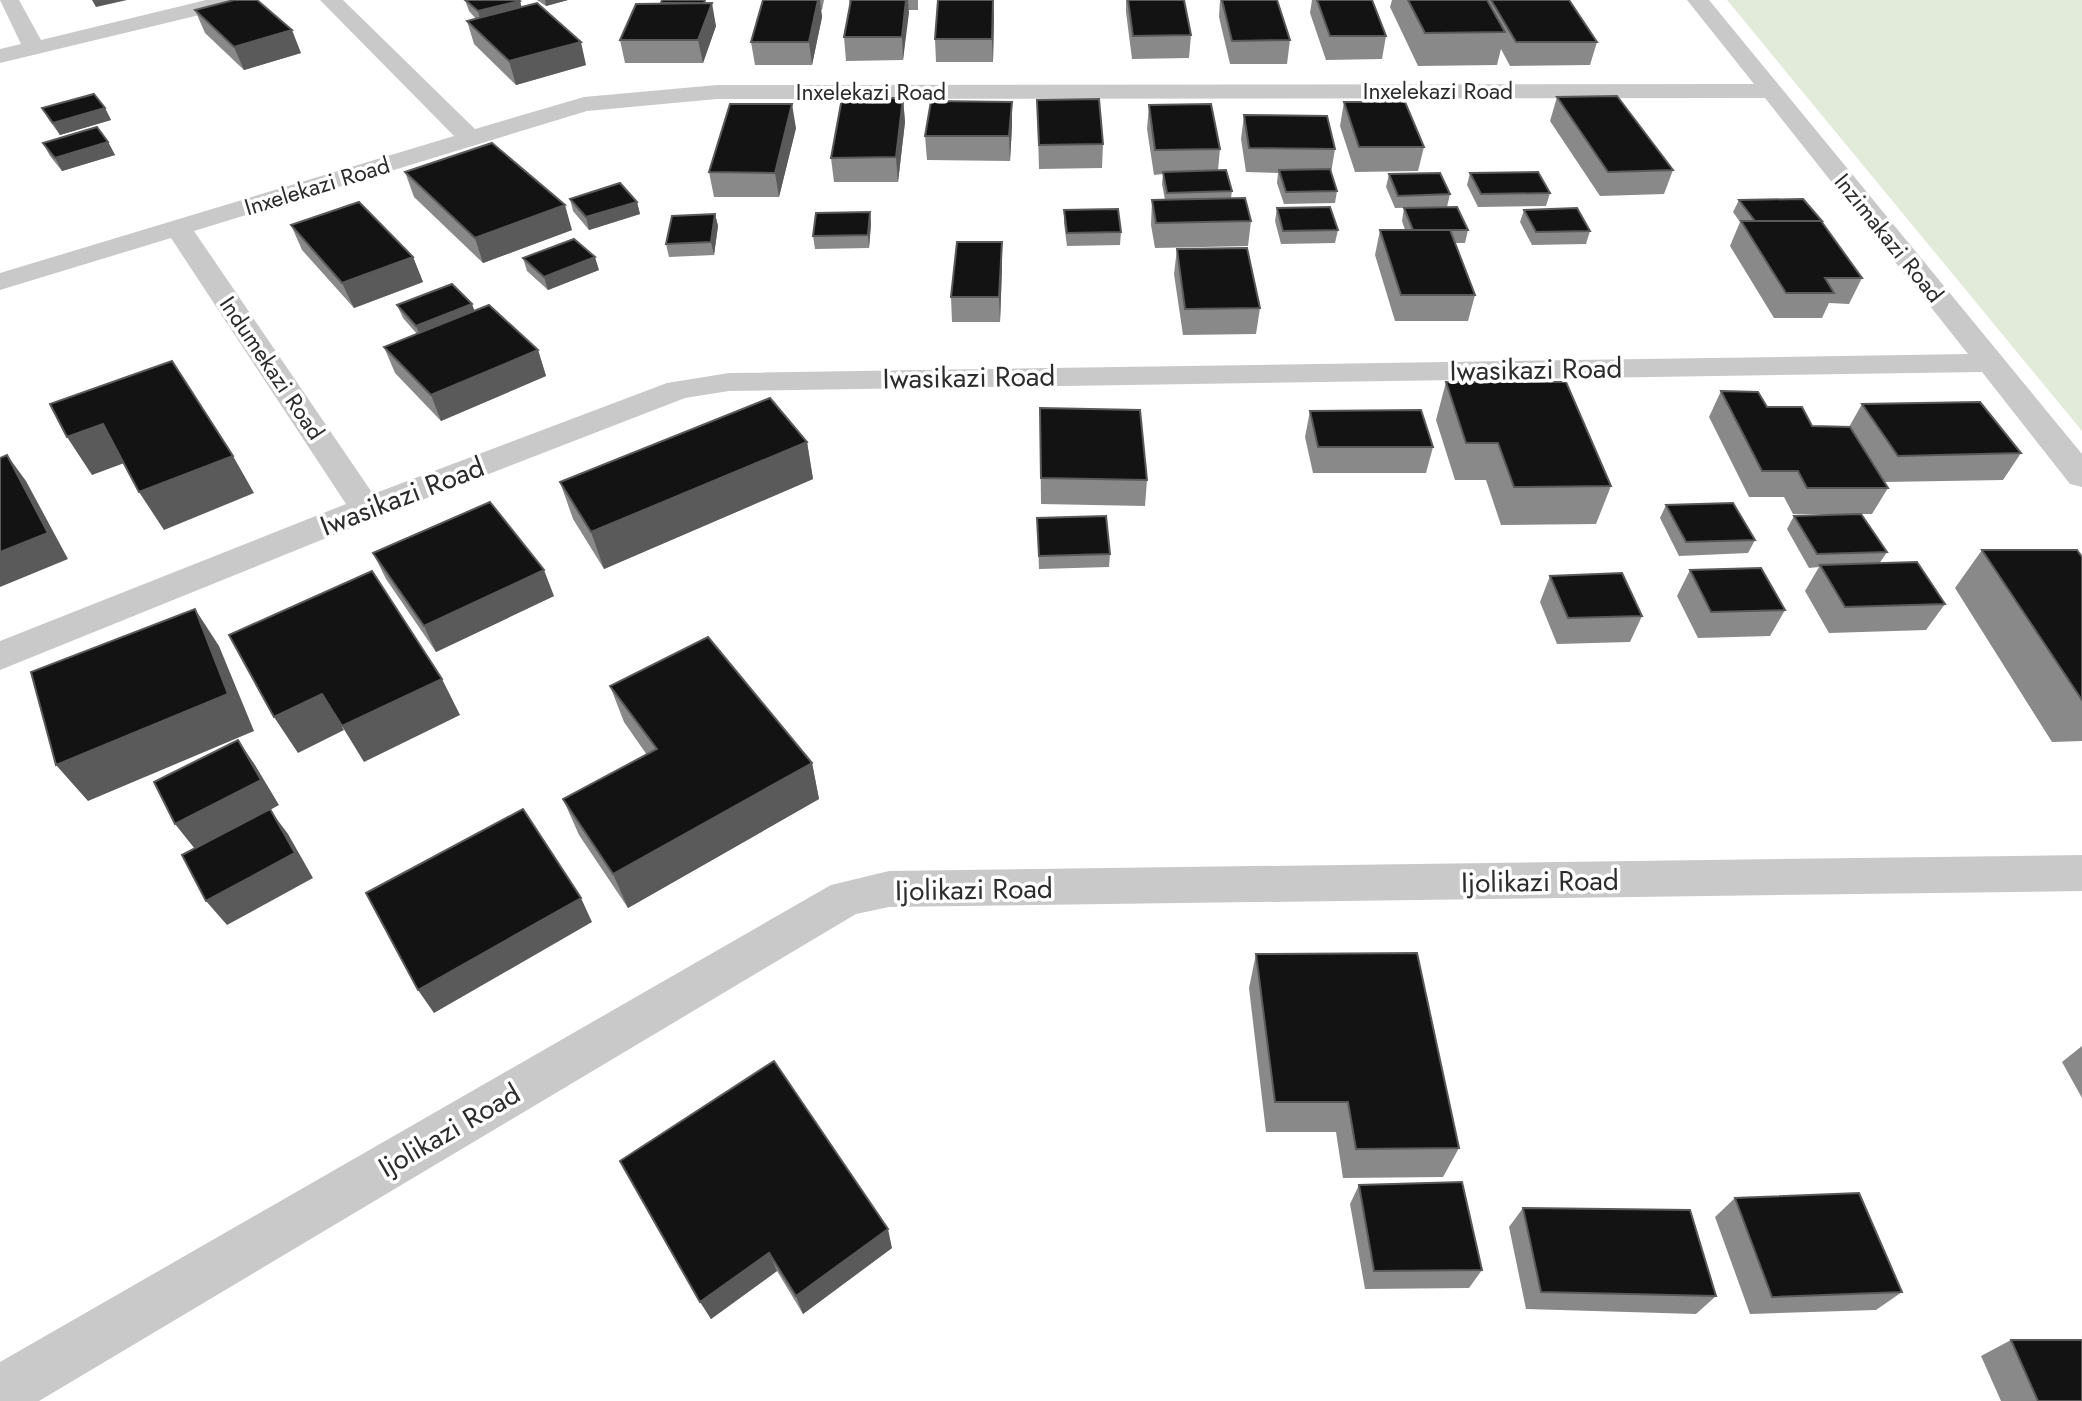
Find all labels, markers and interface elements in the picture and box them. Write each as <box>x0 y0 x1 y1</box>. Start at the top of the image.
street label: Inxelekazi Road <box>1363 74 1513 108</box>
street label: Inxelekazi Road <box>796 75 946 109</box>
street label: Inxelekazi Road <box>240 148 394 224</box>
street label: Inzimakazi Road <box>1826 166 1952 310</box>
street label: Indumekazi Road <box>211 289 333 447</box>
street label: Iwasikazi Road <box>1449 347 1623 392</box>
street label: Iwasikazi Road <box>882 355 1056 400</box>
street label: Iwasikazi Road <box>314 446 490 547</box>
street label: Ijolikazi Road <box>1461 860 1619 903</box>
street label: Ijolikazi Road <box>895 868 1053 911</box>
street label: Ijolikazi Road <box>371 1073 528 1188</box>

